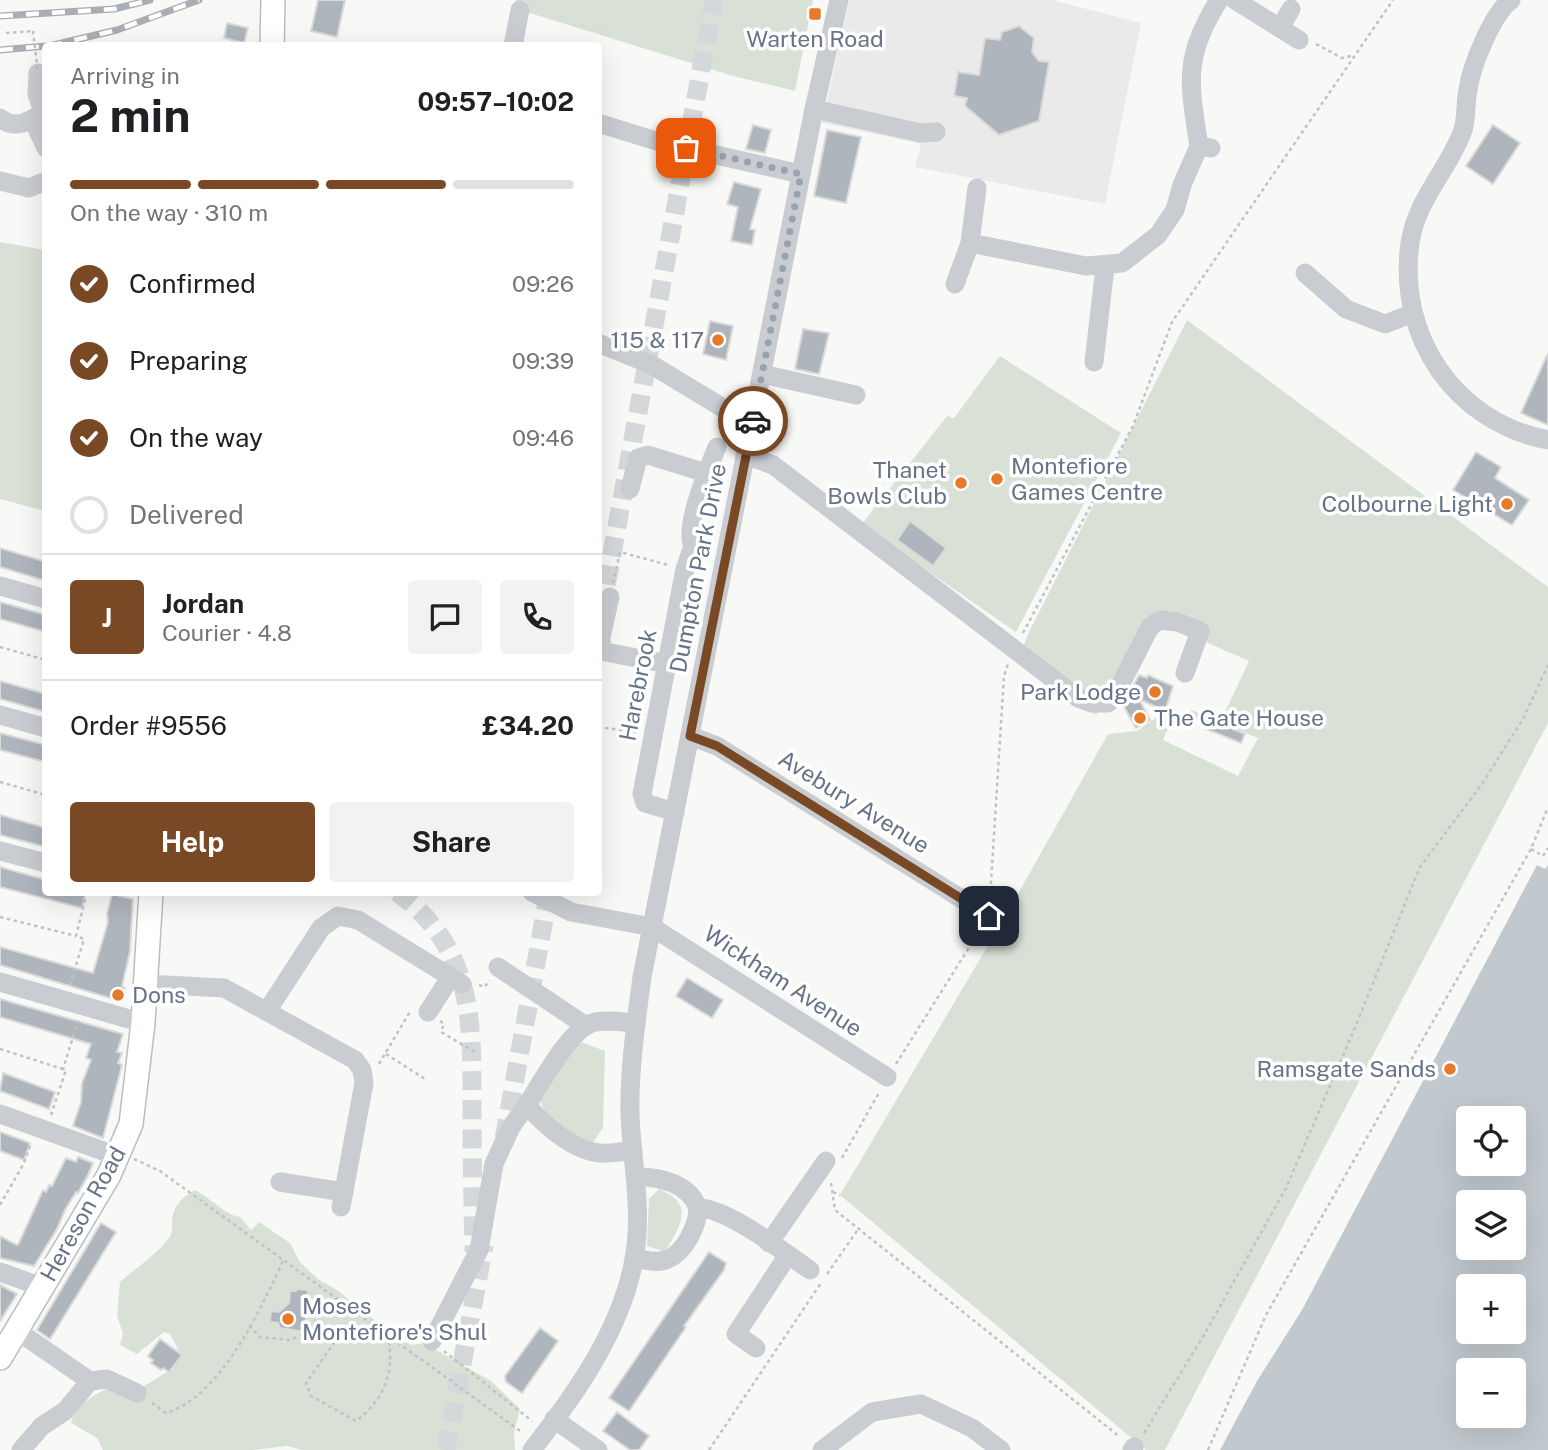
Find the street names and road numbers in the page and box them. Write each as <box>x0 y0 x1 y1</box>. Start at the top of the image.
street label: Dumpton Park Drive <box>664 461 731 675</box>
street label: Harebrook <box>613 627 662 743</box>
street label: Avebury Avenue <box>774 744 935 859</box>
street label: Wickham Avenue <box>699 919 867 1042</box>
street label: Hereson Road <box>34 1142 131 1286</box>

